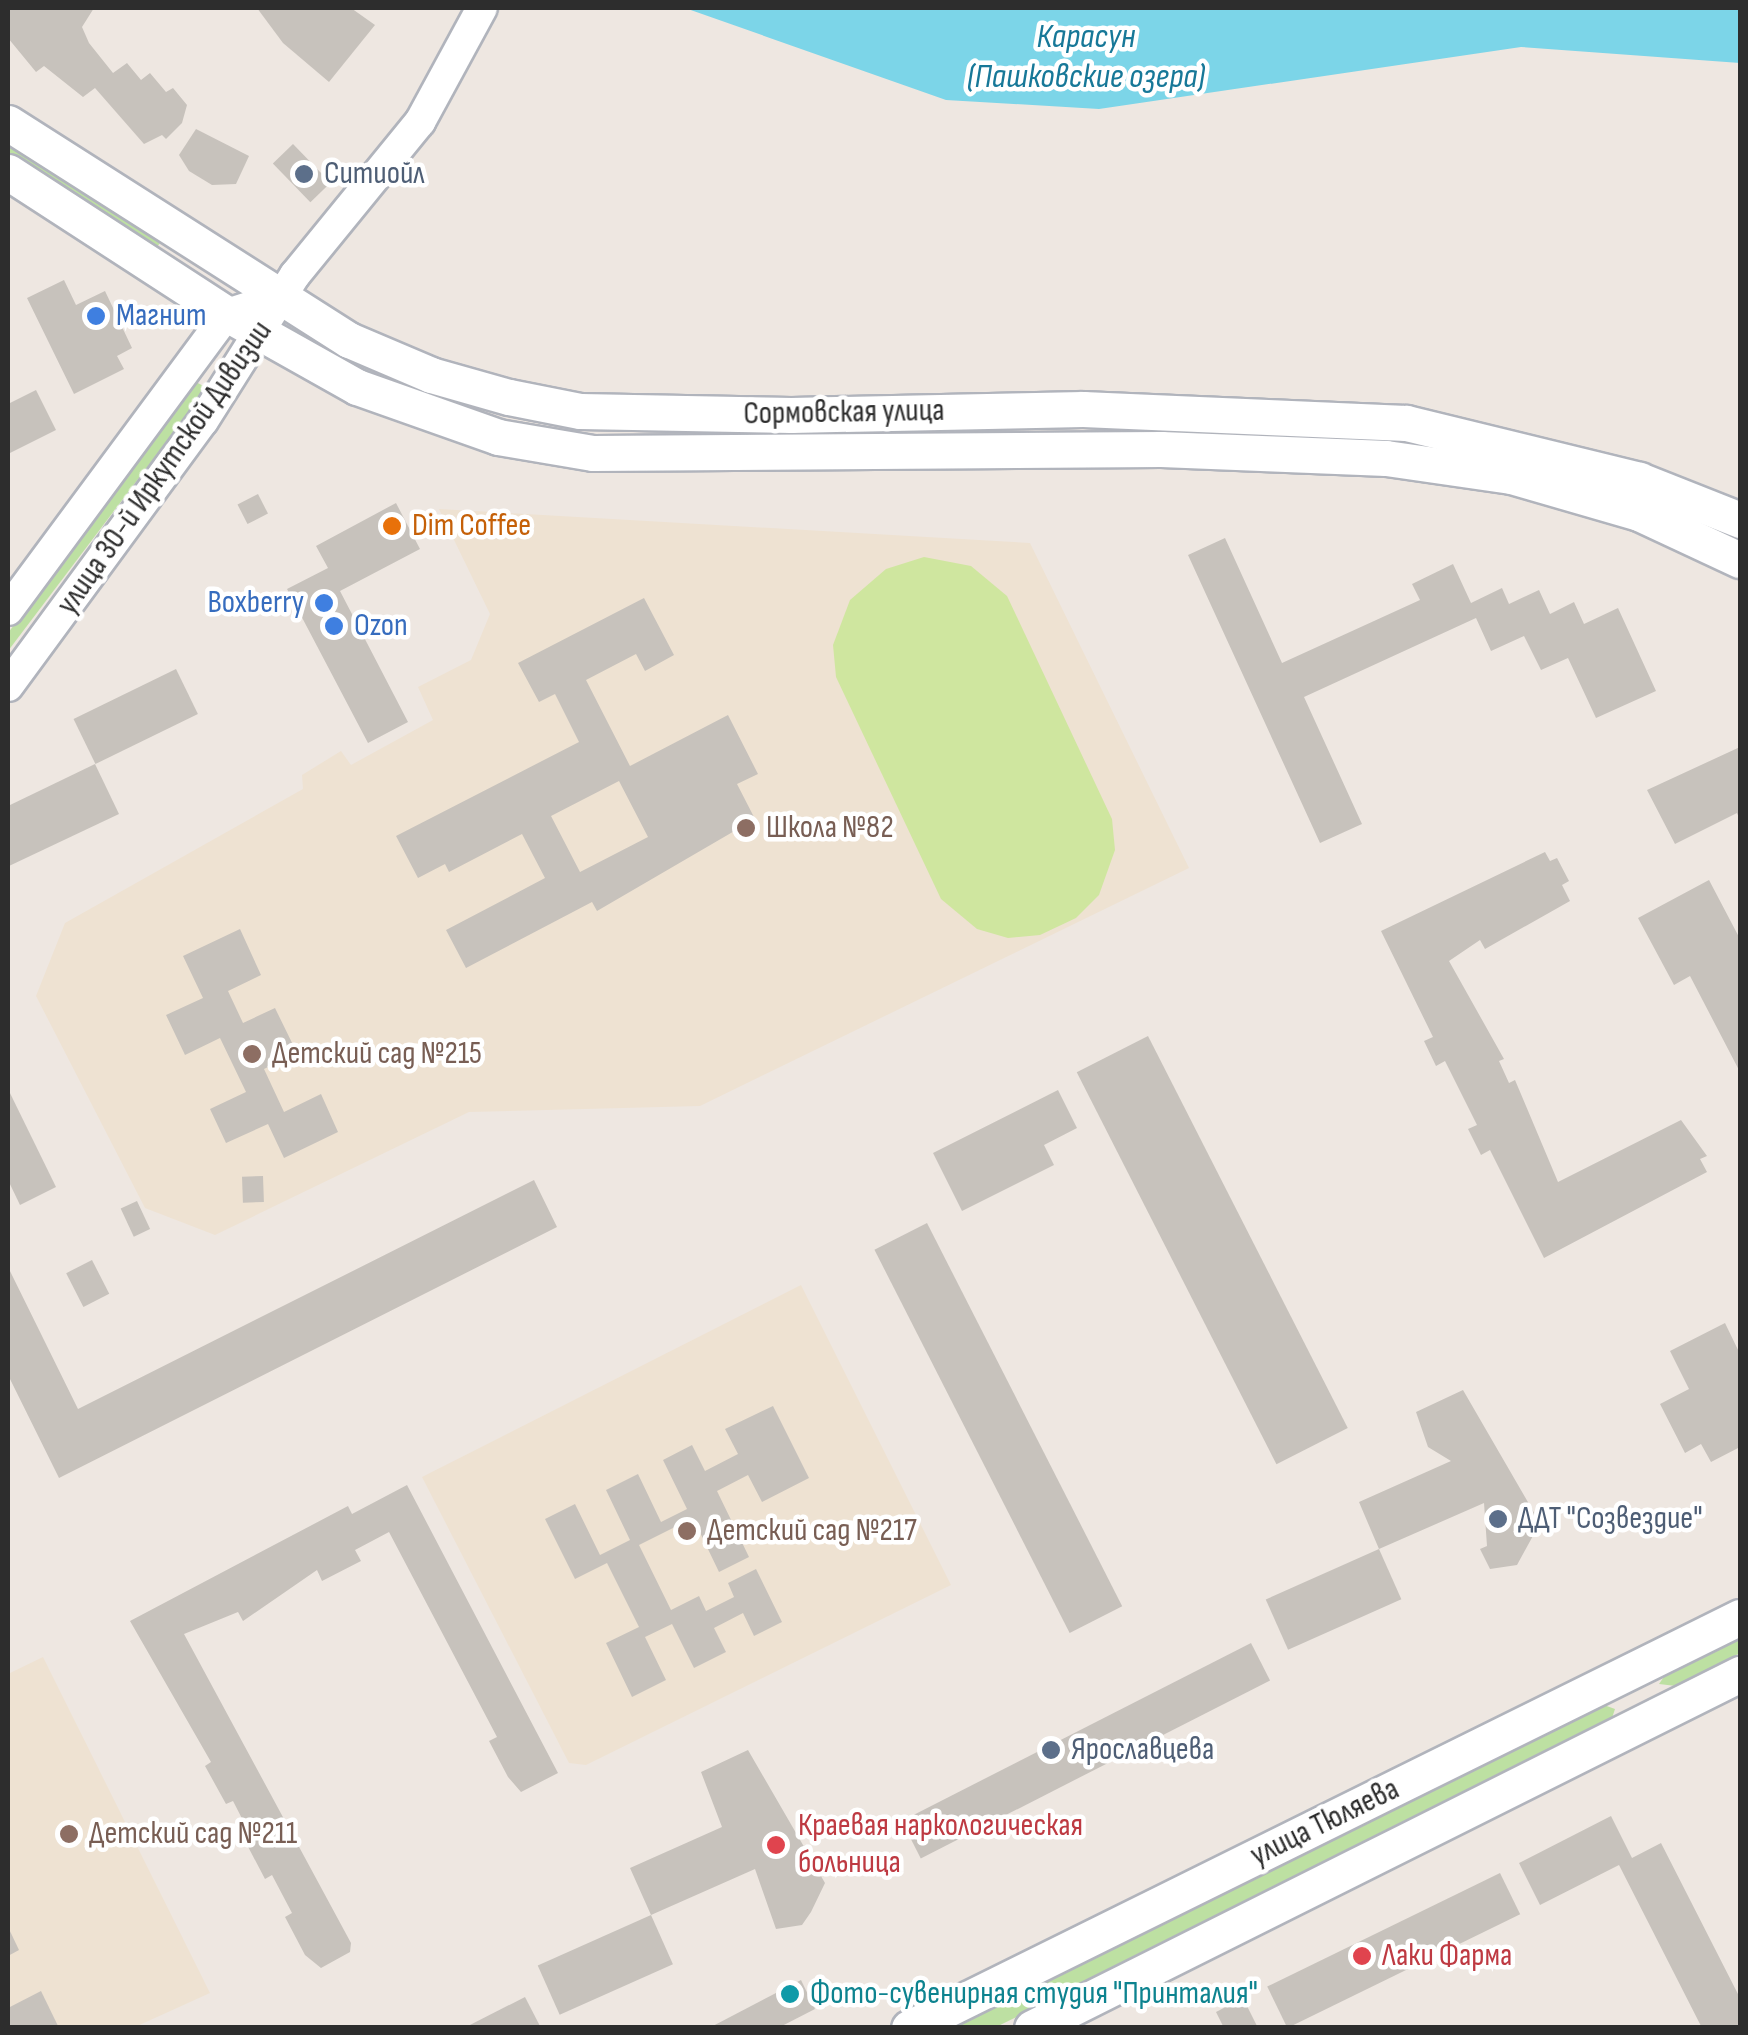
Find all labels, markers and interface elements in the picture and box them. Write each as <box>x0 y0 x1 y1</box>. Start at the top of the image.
water label: Карасун (Пашковские озера) <box>967 16 1205 98</box>
place label: Ситиойл <box>324 155 425 193</box>
marker: Ситиойл <box>293 163 315 185</box>
place label: Магнит <box>116 297 206 335</box>
marker: Магнит <box>85 305 107 327</box>
street label: улица 30-й Иркутской Дивизии <box>49 314 281 622</box>
street label: Сормовская улица <box>743 392 945 434</box>
place label: Dim Coffee <box>412 507 531 545</box>
marker: Dim Coffee <box>381 515 403 537</box>
place label: Boxberry <box>208 584 304 622</box>
marker: Boxberry <box>313 592 335 614</box>
place label: Ozon <box>354 607 408 645</box>
marker: Ozon <box>323 615 345 637</box>
place label: Школа №82 <box>766 809 894 847</box>
marker: Школа №82 <box>735 817 757 839</box>
place label: Детский сад №215 <box>272 1035 482 1073</box>
marker: Детский сад №215 <box>241 1043 263 1065</box>
place label: ДДТ "Созвездие" <box>1518 1500 1702 1538</box>
marker: ДДТ "Созвездие" <box>1487 1508 1509 1530</box>
place label: Детский сад №217 <box>707 1512 917 1550</box>
marker: Детский сад №217 <box>676 1520 698 1542</box>
place label: Ярославцева <box>1071 1731 1214 1769</box>
marker: Ярославцева <box>1040 1739 1062 1761</box>
street label: улица Тюляева <box>1244 1771 1406 1875</box>
place label: Краевая наркологическая больница <box>798 1808 1083 1883</box>
place label: Детский сад №211 <box>89 1815 297 1853</box>
marker: Детский сад №211 <box>58 1823 80 1845</box>
marker: Краевая наркологическая больница <box>763 1832 789 1858</box>
place label: Лаки Фарма <box>1382 1937 1512 1975</box>
marker: Лаки Фарма <box>1351 1945 1373 1967</box>
place label: Фото-сувенирная студия "Принталия" <box>810 1975 1258 2013</box>
marker: Фото-сувенирная студия "Принталия" <box>779 1983 801 2005</box>

